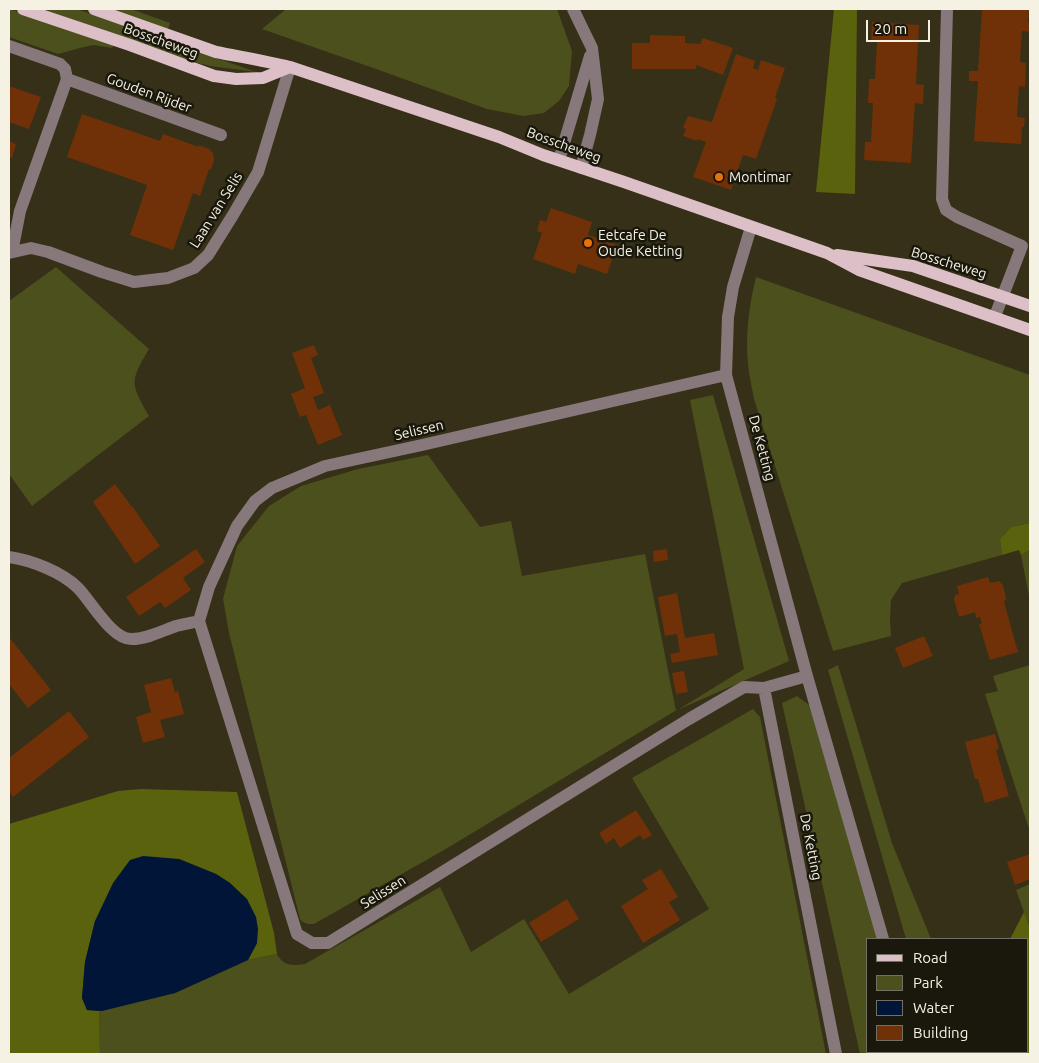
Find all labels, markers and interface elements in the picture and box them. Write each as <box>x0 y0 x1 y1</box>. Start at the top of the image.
scale bar <box>869 10 933 42</box>
street label: Bosscheweg <box>121 20 201 62</box>
text: 20 m <box>874 20 907 37</box>
street label: Gouden Rijder <box>104 70 194 116</box>
street label: Bosscheweg <box>524 124 604 166</box>
street label: Laan van Selis <box>186 169 246 251</box>
place label: Montimar <box>729 169 791 185</box>
marker: Montimar <box>713 171 725 183</box>
place label: Eetcafe De Oude Ketting <box>598 227 683 260</box>
marker: Eetcafe De Oude Ketting <box>582 237 594 249</box>
street label: Bosscheweg <box>909 244 989 282</box>
street label: De Ketting <box>745 413 779 483</box>
street label: Selissen <box>393 416 445 444</box>
street label: De Ketting <box>796 812 826 882</box>
street label: Selissen <box>357 872 409 912</box>
legend <box>866 938 1029 1053</box>
text: Road <box>913 949 948 966</box>
text: Park <box>913 974 943 991</box>
text: Water <box>913 999 954 1016</box>
text: Building <box>913 1024 968 1041</box>

